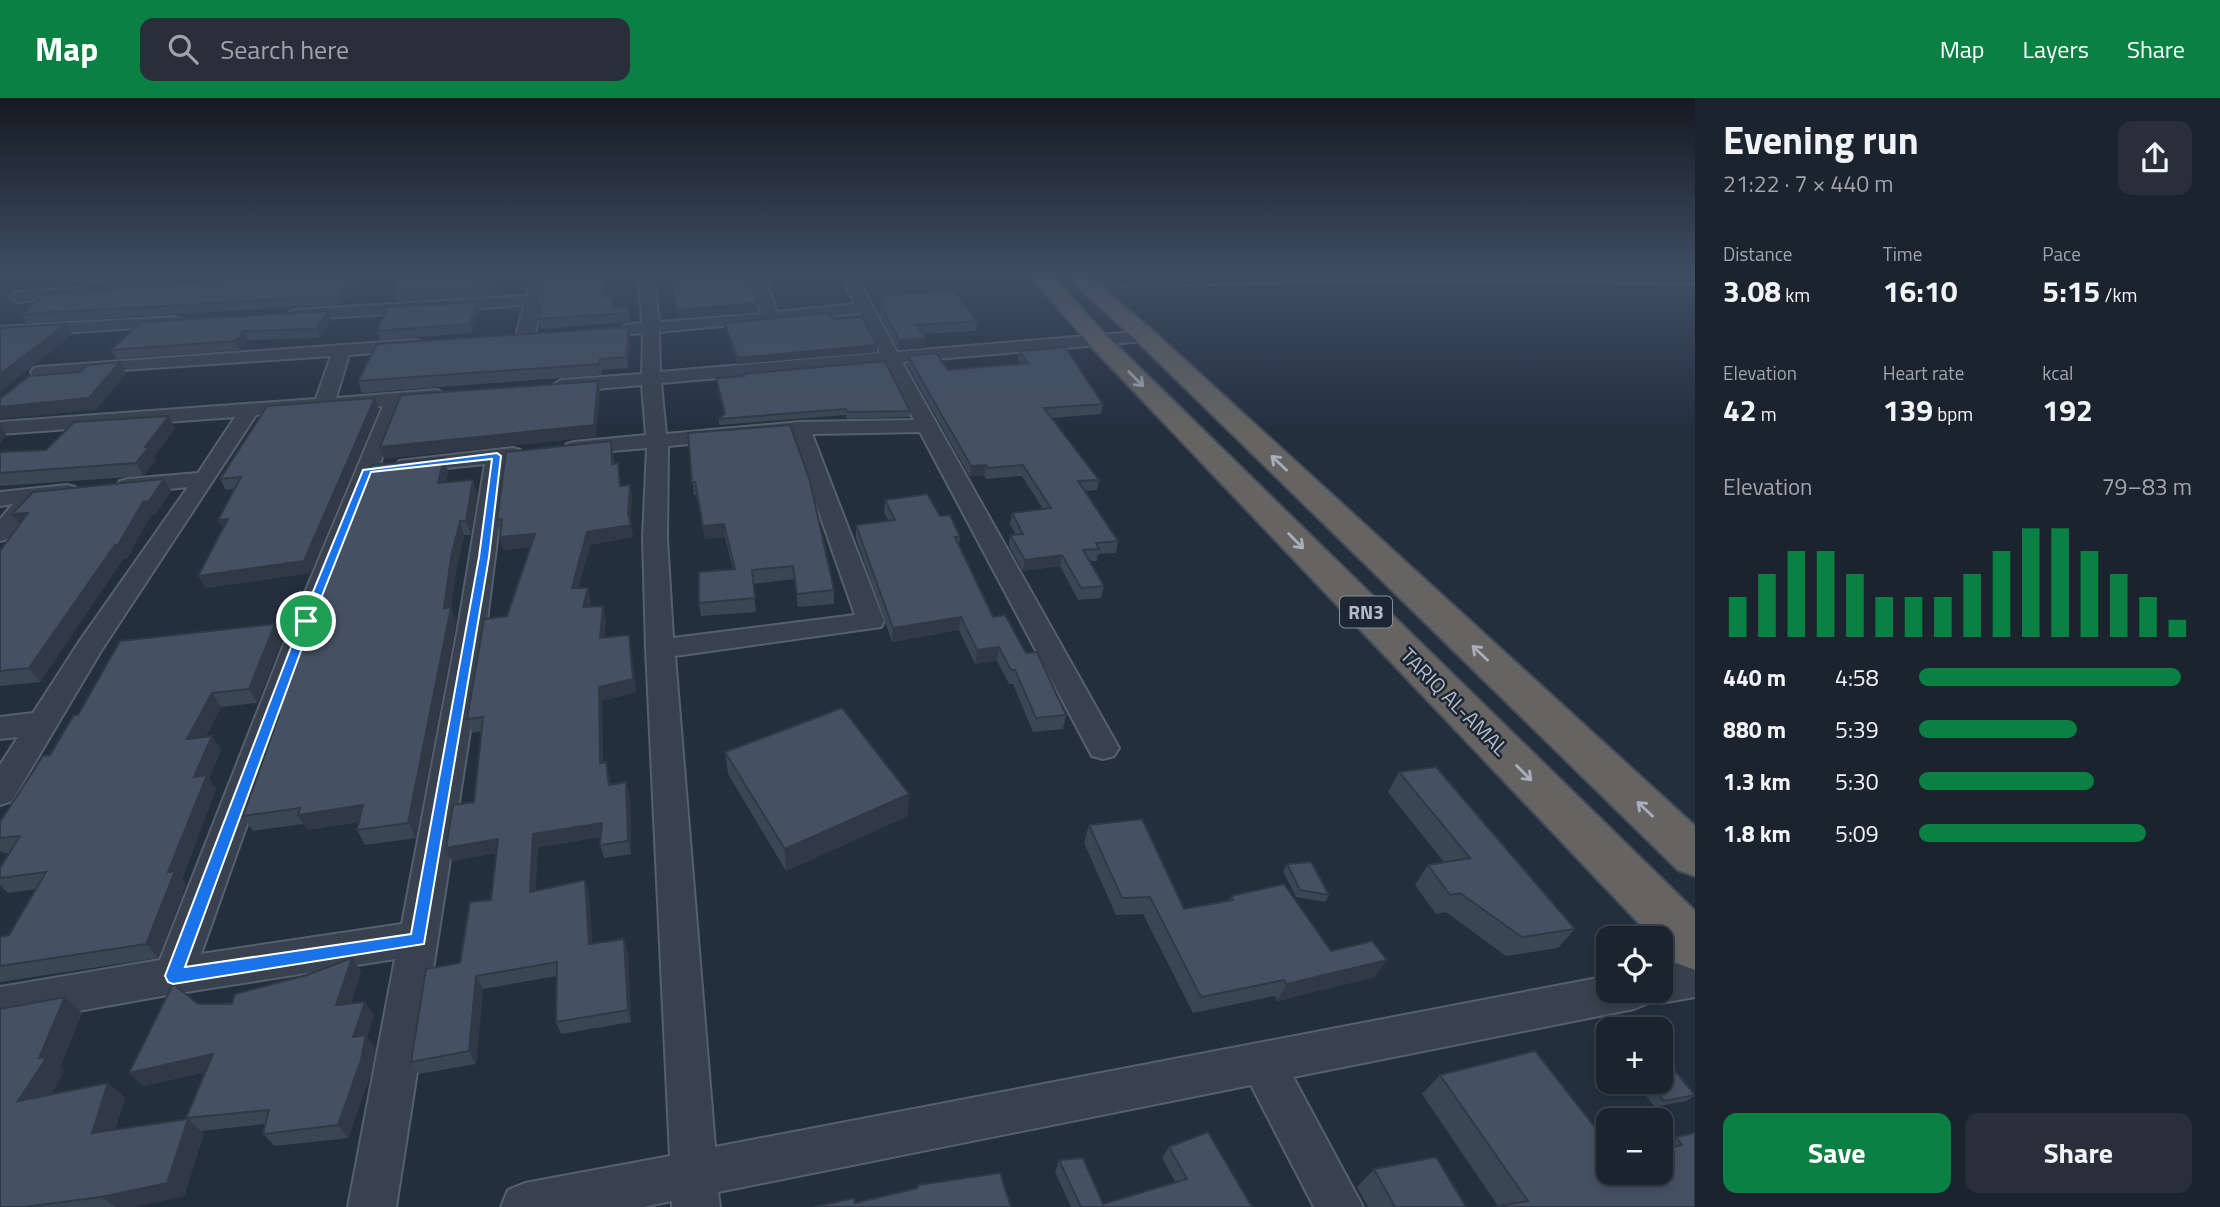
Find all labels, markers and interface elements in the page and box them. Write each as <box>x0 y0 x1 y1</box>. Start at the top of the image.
search box <box>140 18 630 81</box>
text: Map <box>35 24 98 74</box>
icon: search <box>164 30 202 68</box>
text: Search here <box>220 30 349 69</box>
text: Map <box>1940 31 1985 67</box>
text: Layers <box>2023 31 2089 67</box>
text: Share <box>2127 31 2185 67</box>
text: Evening run <box>1723 111 1919 169</box>
button: share <box>2118 121 2192 195</box>
text: 21:22 · 7 × 440 m <box>1723 166 1893 201</box>
text: Distance <box>1723 239 1792 268</box>
text: Time <box>1883 239 1922 268</box>
text: Pace <box>2042 239 2081 268</box>
text: 3.08 <box>1723 268 1781 314</box>
text: 16:10 <box>1883 268 1958 314</box>
text: 5:15 <box>2042 268 2100 314</box>
text: km <box>1781 280 1810 309</box>
text: /km <box>2100 280 2137 309</box>
text: Elevation <box>1723 358 1797 387</box>
text: Heart rate <box>1883 358 1964 387</box>
text: kcal <box>2042 358 2073 387</box>
one-way arrow <box>1128 370 1145 387</box>
text: 42 <box>1723 387 1757 433</box>
text: 139 <box>1883 387 1933 433</box>
text: 192 <box>2042 387 2093 433</box>
text: m <box>1757 399 1777 428</box>
text: bpm <box>1933 399 1973 428</box>
one-way arrow <box>1271 454 1288 471</box>
text: Elevation <box>1723 469 1812 504</box>
text: 79–83 m <box>2102 469 2192 504</box>
one-way arrow <box>1287 532 1304 549</box>
pin <box>276 591 336 651</box>
road number: RN3 <box>1340 597 1392 628</box>
icon: arrive <box>287 602 325 640</box>
street label: TARIQ AL-AMAL <box>1393 640 1516 763</box>
one-way arrow <box>1472 644 1489 661</box>
text: 440 m <box>1723 660 1786 695</box>
text: 4:58 <box>1835 660 1879 695</box>
text: 880 m <box>1723 712 1786 747</box>
text: 5:39 <box>1835 712 1879 747</box>
one-way arrow <box>1515 764 1532 781</box>
text: 1.3 km <box>1723 764 1791 799</box>
text: 5:30 <box>1835 764 1879 799</box>
one-way arrow <box>1637 801 1655 818</box>
text: 1.8 km <box>1723 816 1791 851</box>
text: 5:09 <box>1835 816 1879 851</box>
map controls <box>1596 926 1673 1185</box>
button: locate <box>1596 926 1673 1003</box>
button: + <box>1596 1017 1673 1094</box>
button: − <box>1596 1108 1673 1185</box>
button: Save <box>1723 1113 1951 1193</box>
button: Share <box>1965 1113 2192 1193</box>

